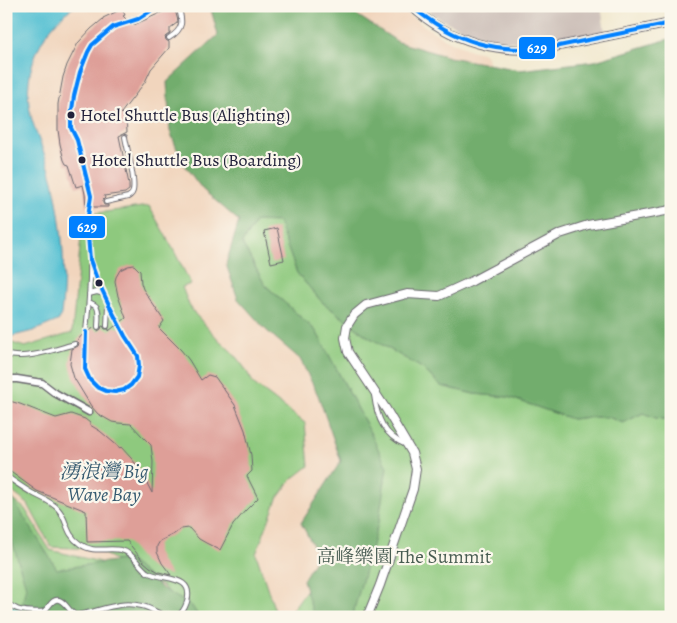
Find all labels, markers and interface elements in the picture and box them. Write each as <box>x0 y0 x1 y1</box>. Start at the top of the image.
line badge: 629 <box>518 36 556 60</box>
text: 629 <box>527 39 547 58</box>
place label: Hotel Shuttle Bus (Alighting) <box>80 103 290 127</box>
marker: Hotel Shuttle Bus (Alighting) <box>66 110 76 120</box>
place label: Hotel Shuttle Bus (Boarding) <box>91 148 301 172</box>
marker: Hotel Shuttle Bus (Boarding) <box>77 155 87 165</box>
line badge: 629 <box>68 215 106 239</box>
text: 629 <box>77 218 97 237</box>
unlabelled marker <box>94 278 104 288</box>
water label: 湧浪灣 Big Wave Bay <box>60 458 148 508</box>
park label: 高峰樂園 The Summit <box>317 544 491 570</box>

